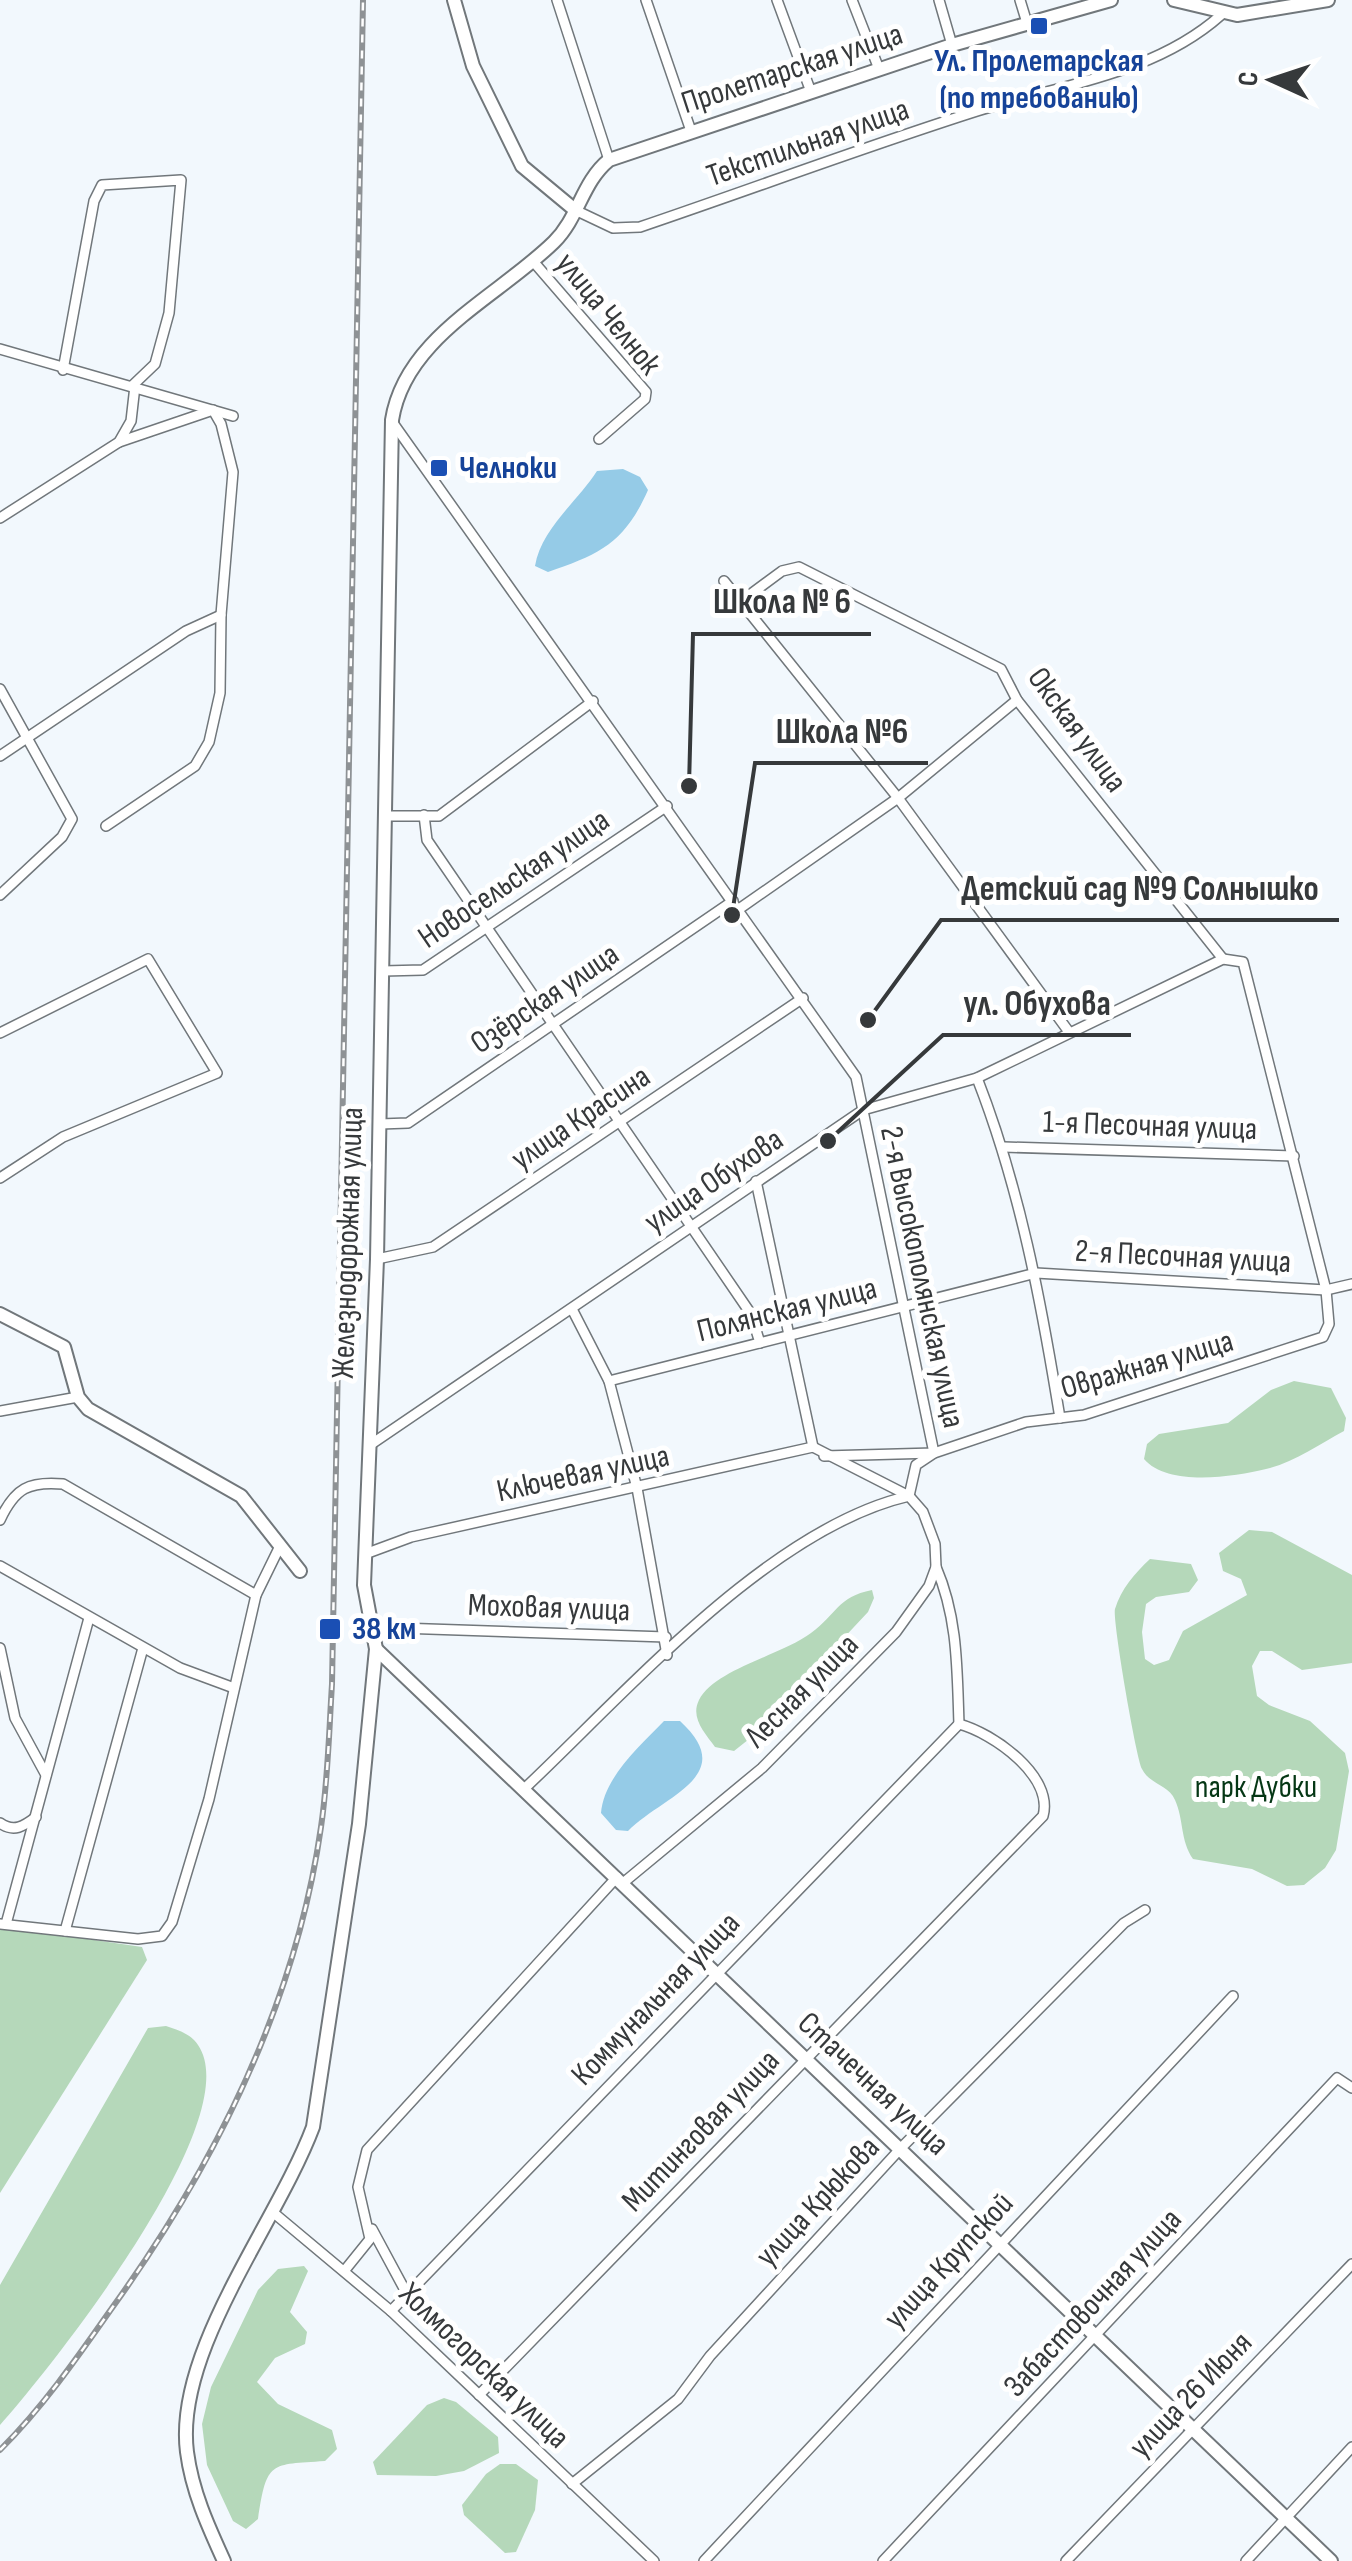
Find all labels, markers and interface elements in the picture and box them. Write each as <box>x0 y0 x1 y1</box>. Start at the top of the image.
street label: Пролетарская улица <box>677 15 907 123</box>
marker: Ул. Пролетарская (по требованию) <box>1028 15 1050 37</box>
north arrow <box>1222 30 1322 130</box>
place label: Ул. Пролетарская (по требованию) <box>934 42 1144 118</box>
text: С <box>1232 71 1265 87</box>
street label: Текстильная улица <box>702 90 914 196</box>
street label: улица Челнок <box>547 245 670 384</box>
place label: Челноки <box>459 449 557 488</box>
marker: Челноки <box>428 457 450 479</box>
callout: Школа № 6 <box>693 569 871 634</box>
text: Школа № 6 <box>713 581 851 624</box>
street label: Окская улица <box>1019 660 1135 800</box>
callout: Школа №6 <box>755 698 928 763</box>
text: Школа №6 <box>776 711 908 754</box>
street label: Новосельская улица <box>411 801 617 957</box>
callout: Детский сад №9 Солнышко <box>941 855 1339 920</box>
text: Детский сад №9 Солнышко <box>961 868 1319 911</box>
street label: Озёрская улица <box>463 935 627 1063</box>
callout: ул. Обухова <box>943 970 1131 1035</box>
text: ул. Обухова <box>963 983 1111 1026</box>
street label: улица Красина <box>504 1057 658 1179</box>
street label: 1-я Песочная улица <box>1042 1103 1258 1149</box>
street label: Железнодорожная улица <box>324 1106 372 1380</box>
street label: улица Обухова <box>637 1120 791 1242</box>
street label: 2-я Высокополянская улица <box>871 1123 973 1431</box>
street label: 2-я Песочная улица <box>1074 1232 1292 1282</box>
street label: Полянская улица <box>693 1269 881 1351</box>
street label: Овражная улица <box>1056 1322 1238 1408</box>
street label: Ключевая улица <box>493 1437 673 1511</box>
street label: Моховая улица <box>467 1586 631 1630</box>
place label: 38 км <box>352 1610 416 1649</box>
marker: 38 км <box>317 1616 343 1642</box>
street label: Лесная улица <box>736 1626 867 1757</box>
park label: парк Дубки <box>1195 1768 1317 1807</box>
street label: Коммунальная улица <box>563 1904 749 2094</box>
street label: Стачечная улица <box>789 2004 957 2164</box>
street label: Митинговая улица <box>614 2042 788 2220</box>
street label: улица Крюкова <box>748 2129 888 2275</box>
street label: улица Крупской <box>876 2185 1022 2337</box>
street label: Забастовочная улица <box>996 2201 1190 2405</box>
street label: Холмогорская улица <box>390 2274 577 2457</box>
street label: улица 26 Июня <box>1121 2324 1261 2466</box>

